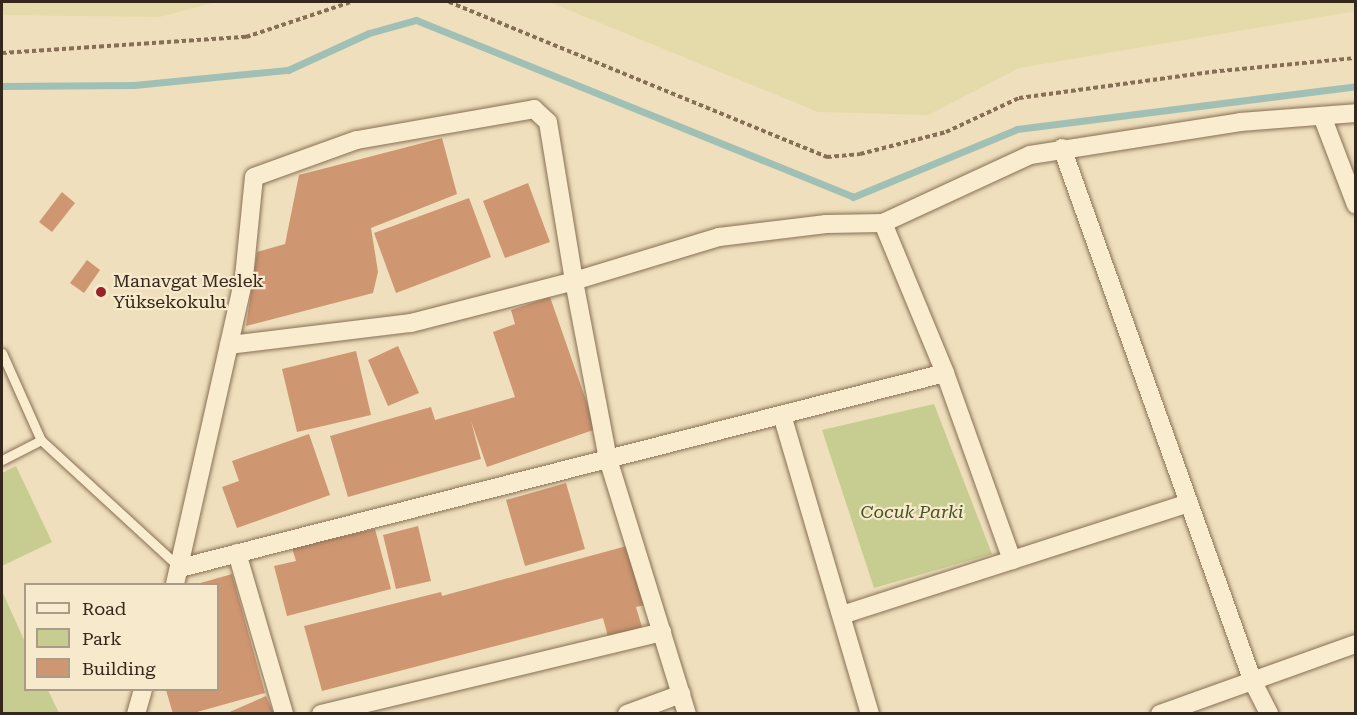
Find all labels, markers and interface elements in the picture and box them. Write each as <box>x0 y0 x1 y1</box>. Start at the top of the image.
place label: Manavgat Meslek Yüksekokulu <box>113 271 264 314</box>
marker: Manavgat Meslek Yüksekokulu <box>94 285 108 299</box>
park label: Cocuk Parki <box>861 501 963 523</box>
legend <box>24 583 219 691</box>
text: Road <box>82 598 126 619</box>
text: Park <box>82 628 122 649</box>
text: Building <box>82 658 156 679</box>

